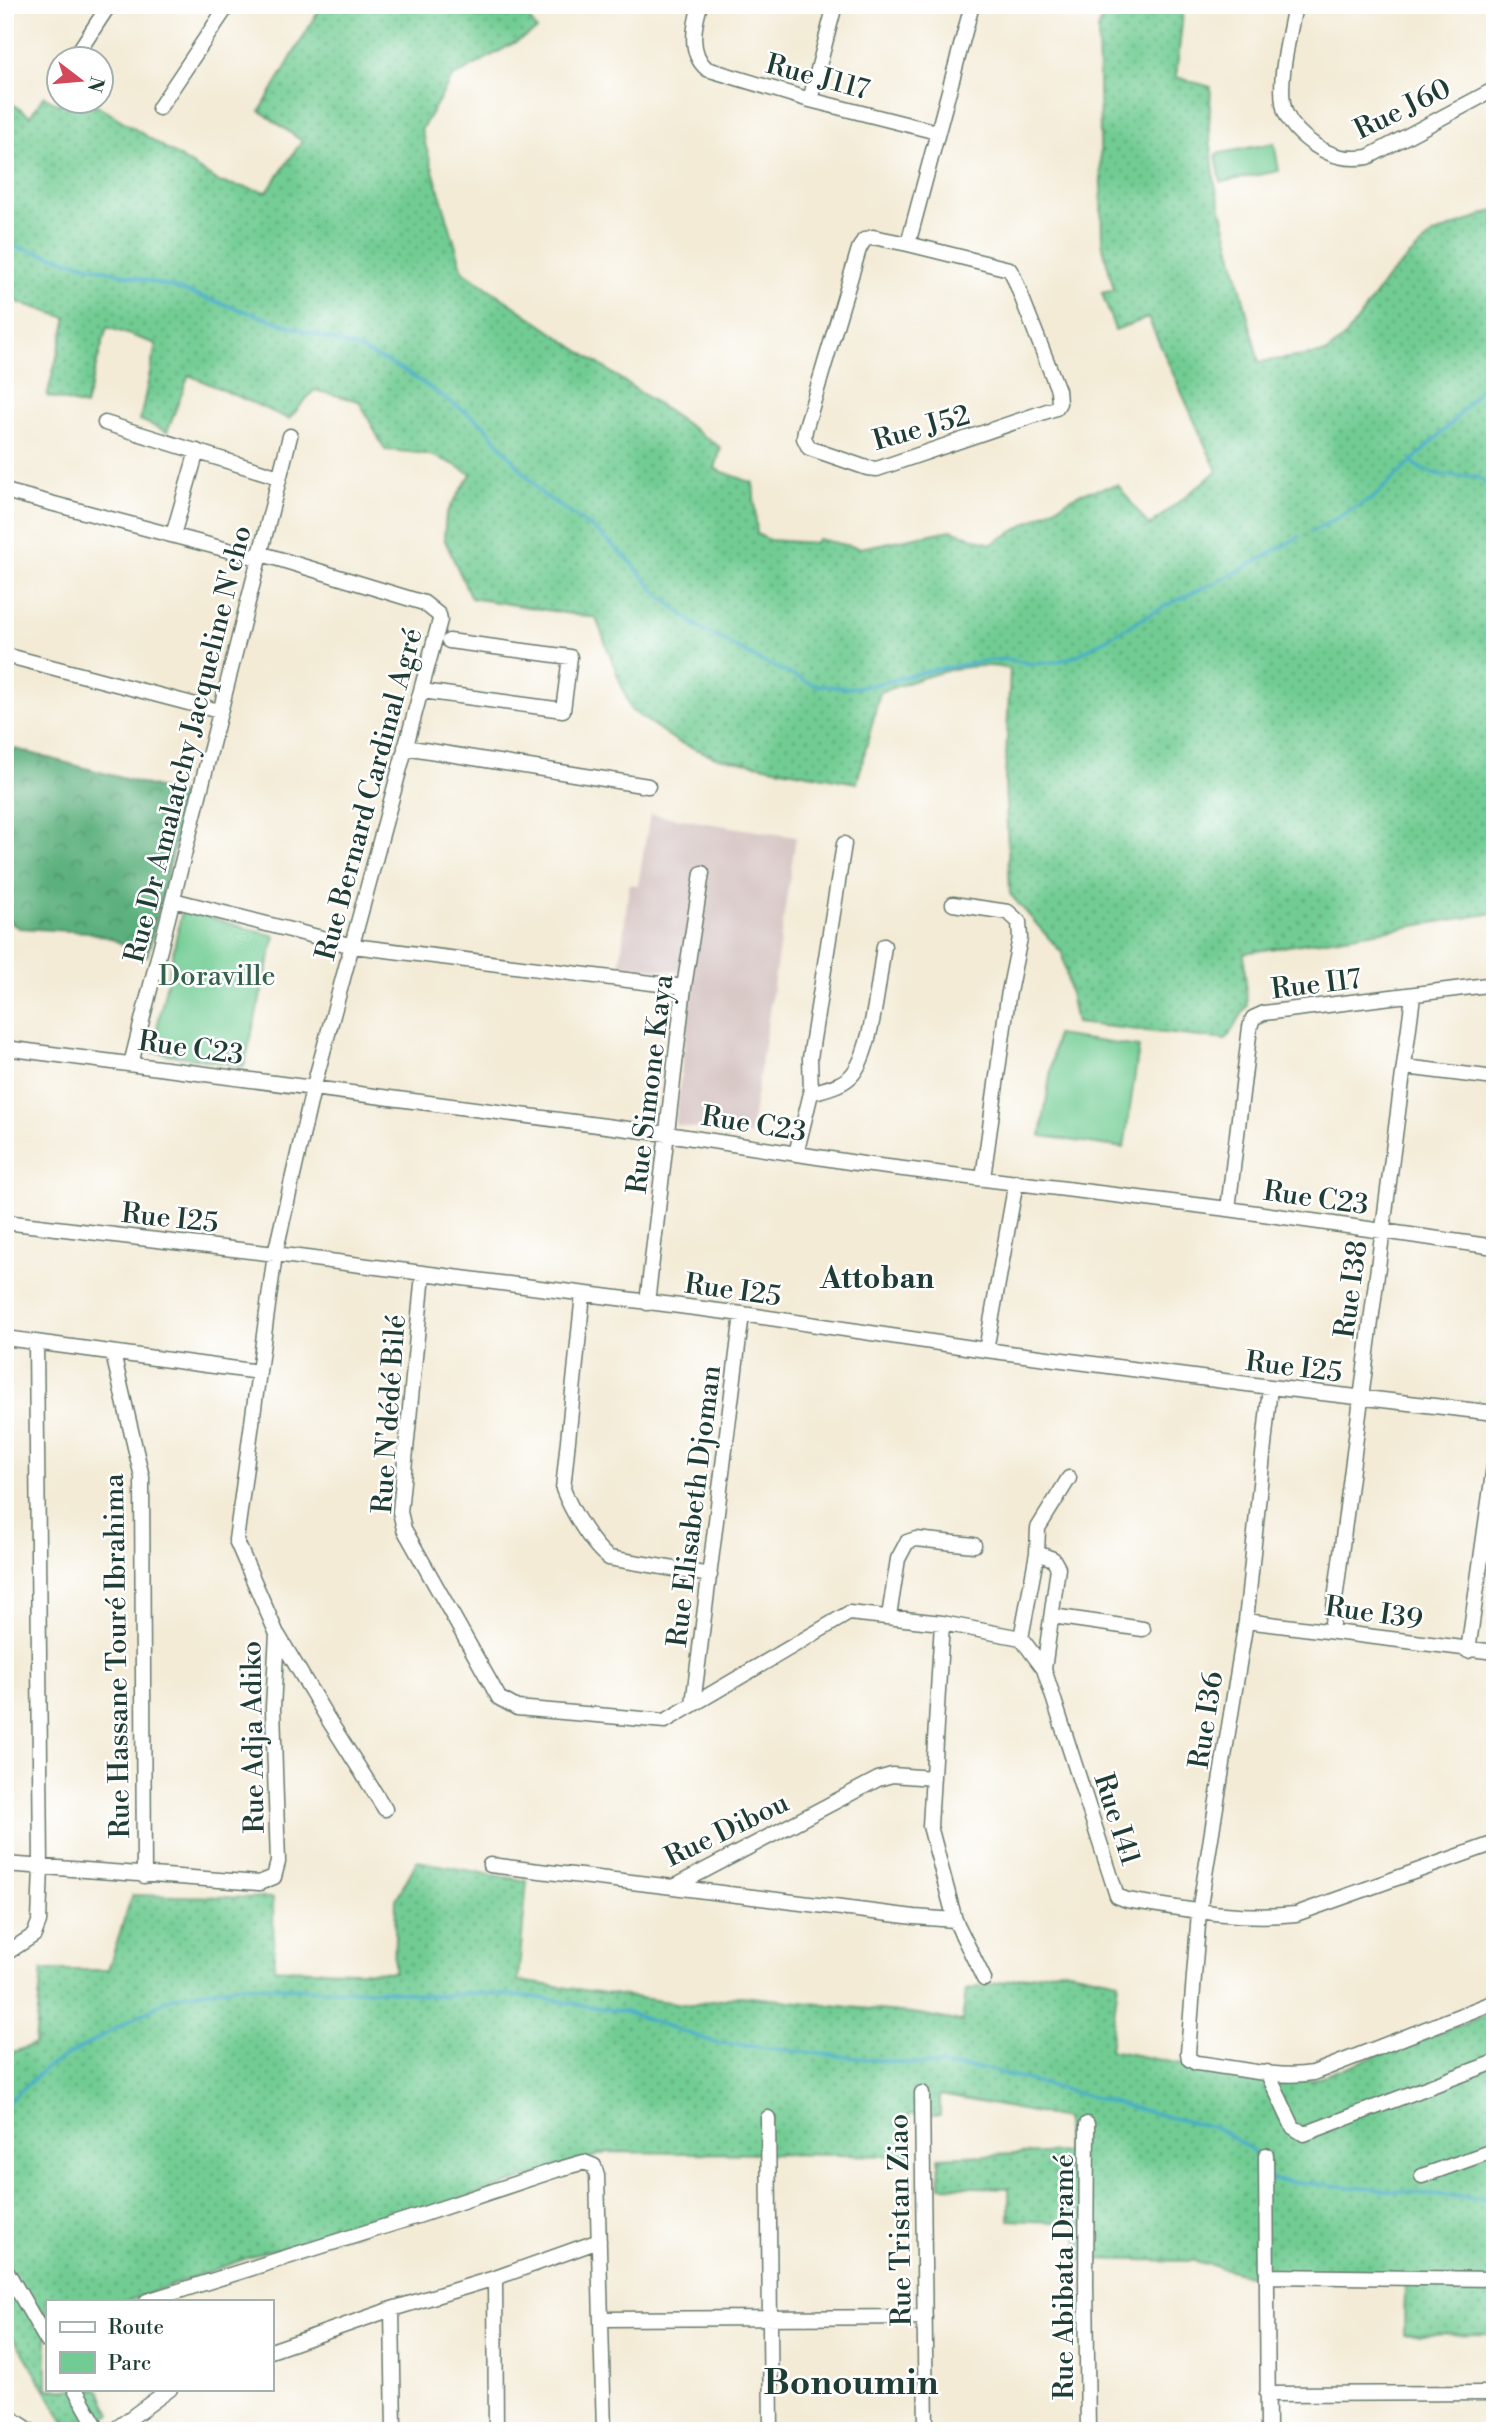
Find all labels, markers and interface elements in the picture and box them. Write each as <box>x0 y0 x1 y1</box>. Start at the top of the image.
north arrow <box>46 46 116 116</box>
street label: Rue J117 <box>762 47 873 108</box>
street label: Rue J60 <box>1348 71 1457 148</box>
text: N <box>82 74 109 95</box>
street label: Rue J52 <box>869 398 974 459</box>
street label: Rue Dr Amalatchy Jacqueline N'cho <box>117 522 260 967</box>
street label: Rue Bernard Cardinal Agré <box>308 624 431 964</box>
park label: Doraville <box>158 959 276 994</box>
street label: Rue I17 <box>1269 962 1363 1007</box>
street label: Rue Simone Kaya <box>620 972 681 1196</box>
street label: Rue C23 <box>136 1024 246 1073</box>
street label: Rue C23 <box>699 1099 809 1150</box>
street label: Rue C23 <box>1261 1174 1371 1223</box>
street label: Rue I25 <box>120 1196 220 1241</box>
street label: Rue I38 <box>1327 1238 1376 1340</box>
district label: Attoban <box>819 1260 935 1298</box>
street label: Rue I25 <box>682 1266 783 1315</box>
street label: Rue N'dédé Bilé <box>365 1313 414 1515</box>
street label: Rue I25 <box>1243 1344 1344 1391</box>
street label: Rue Elisabeth Djoman <box>660 1363 729 1649</box>
street label: Rue Hassane Touré Ibrahima <box>97 1472 138 1839</box>
street label: Rue I39 <box>1323 1589 1425 1638</box>
street label: Rue Adja Adiko <box>234 1640 273 1834</box>
street label: Rue I36 <box>1182 1669 1231 1772</box>
street label: Rue I41 <box>1085 1769 1148 1870</box>
street label: Rue Dibou <box>659 1785 795 1875</box>
street label: Rue Tristan Ziao <box>881 2113 920 2326</box>
street label: Rue Abibata Dramé <box>1047 2154 1082 2400</box>
legend <box>46 2300 273 2390</box>
text: Route <box>108 2315 164 2341</box>
text: Parc <box>108 2351 151 2377</box>
district label: Bonoumin <box>764 2362 939 2405</box>

